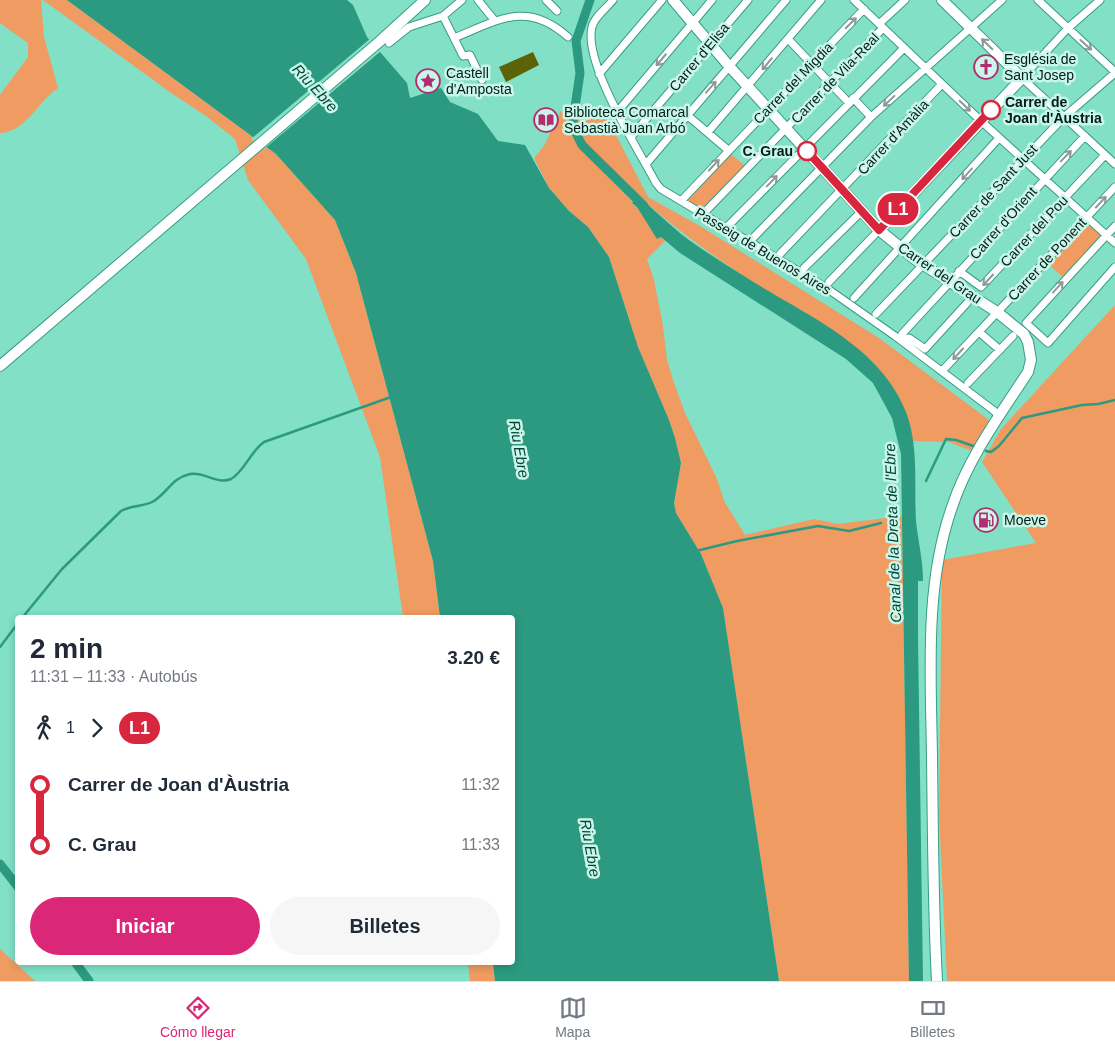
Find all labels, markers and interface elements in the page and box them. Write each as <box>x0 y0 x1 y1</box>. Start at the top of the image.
one-way arrow <box>845 16 857 29</box>
street label: Carrer d'Elisa <box>666 19 732 94</box>
street label: Carrer de Vila-Real <box>788 29 882 127</box>
one-way arrow <box>980 38 993 50</box>
street label: Carrer del Migdia <box>750 39 836 127</box>
one-way arrow <box>1080 39 1093 51</box>
place label: Església de Sant Josep <box>1004 51 1077 83</box>
one-way arrow <box>655 53 666 66</box>
church icon: Església de Sant Josep <box>973 54 999 80</box>
one-way arrow <box>762 57 773 70</box>
water label: Riu Ebre <box>289 61 341 115</box>
place label: Castell d'Amposta <box>446 65 512 97</box>
place icon: Castell d'Amposta <box>415 68 441 94</box>
one-way arrow <box>706 81 717 94</box>
place label: Carrer de Joan d'Àustria <box>1005 94 1102 126</box>
one-way arrow <box>883 95 895 107</box>
street label: Carrer d'Amàlia <box>854 96 932 178</box>
one-way arrow <box>959 100 972 112</box>
marker: Carrer de Joan d'Àustria <box>981 100 1001 120</box>
place label: Biblioteca Comarcal Sebastià Juan Arbó <box>564 104 689 136</box>
library icon: Biblioteca Comarcal Sebastià Juan Arbó <box>533 107 559 133</box>
marker: C. Grau <box>797 141 817 161</box>
street label: Carrer de Sant Just <box>946 141 1040 241</box>
place label: C. Grau <box>742 143 793 159</box>
one-way arrow <box>1060 149 1072 162</box>
one-way arrow <box>708 159 720 172</box>
one-way arrow <box>961 168 972 181</box>
one-way arrow <box>766 174 778 187</box>
street label: Carrer d'Orient <box>966 183 1040 263</box>
street label: Carrer del Pou <box>997 192 1071 270</box>
line badge: L1 <box>876 193 920 225</box>
one-way arrow <box>1095 196 1107 209</box>
text: L1 <box>887 199 909 219</box>
street label: Passeig de Buenos Aires <box>692 204 834 298</box>
street label: Carrer de Ponent <box>1005 214 1090 304</box>
street label: Carrer del Grau <box>895 239 985 307</box>
one-way arrow <box>982 274 994 286</box>
one-way arrow <box>1053 280 1064 293</box>
one-way arrow <box>952 348 964 361</box>
water label: Riu Ebre <box>506 419 533 479</box>
water label: Canal de la Dreta de l'Ebre <box>881 443 904 623</box>
fuel station icon: Moeve <box>973 507 999 533</box>
place label: Moeve <box>1004 512 1046 528</box>
text: 2 min <box>30 633 103 664</box>
text: 3.20 € <box>447 647 500 668</box>
text: 11:31 – 11:33 · Autobús <box>30 668 198 685</box>
icon: walk <box>30 714 58 742</box>
icon: forward <box>83 714 111 742</box>
text: L1 <box>129 718 150 738</box>
text: 1 <box>66 719 75 736</box>
text: Carrer de Joan d'Àustria <box>68 774 289 795</box>
text: 11:32 <box>461 776 500 793</box>
water label: Riu Ebre <box>577 818 604 878</box>
text: C. Grau <box>68 834 137 855</box>
text: 11:33 <box>461 836 500 853</box>
button: Iniciar <box>30 897 260 955</box>
button: Billetes <box>270 897 500 955</box>
tab: Cómo llegar <box>160 994 235 1040</box>
tab: Mapa <box>555 994 590 1040</box>
tab: Billetes <box>910 994 955 1040</box>

